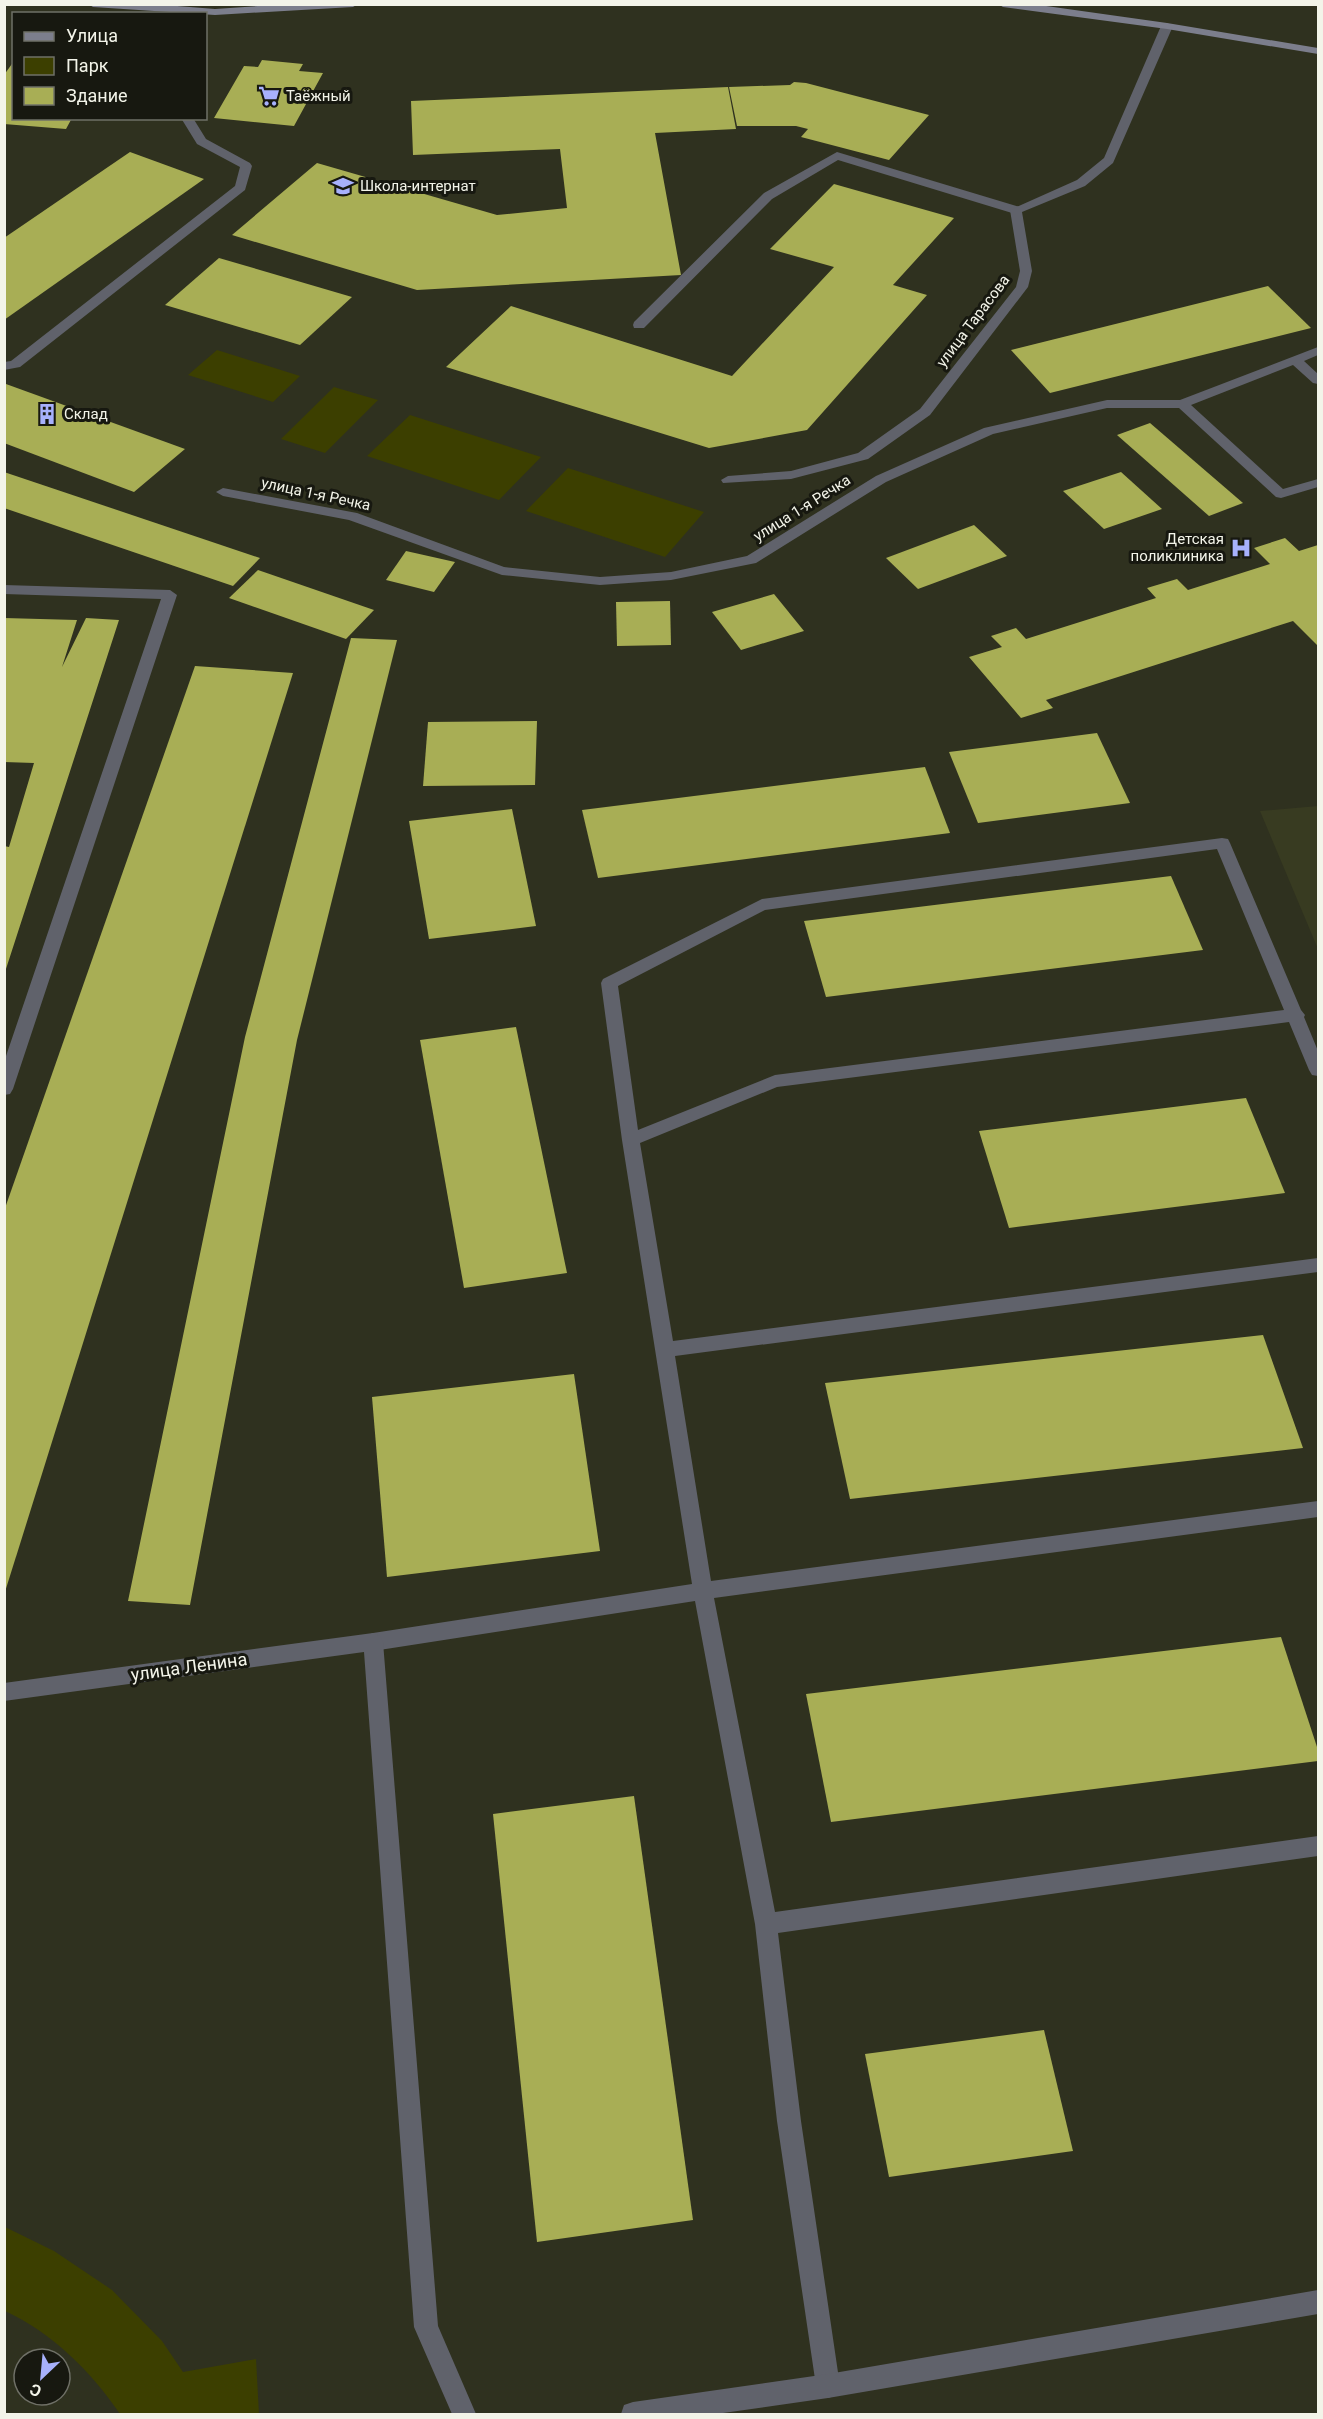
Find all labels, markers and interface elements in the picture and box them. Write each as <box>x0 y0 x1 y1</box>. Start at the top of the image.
legend <box>12 12 207 120</box>
text: Улица <box>66 25 118 46</box>
text: Парк <box>66 55 109 76</box>
supermarket icon: Таёжный <box>257 84 281 108</box>
text: Здание <box>66 85 128 106</box>
place label: Таёжный <box>286 87 351 105</box>
school or university icon: Школа-интернат <box>331 174 355 198</box>
place label: Школа-интернат <box>360 177 476 195</box>
street label: улица Тарасова <box>933 271 1013 371</box>
building icon: Склад <box>35 402 59 426</box>
place label: Склад <box>64 405 108 423</box>
street label: улица 1-я Речка <box>750 471 854 545</box>
street label: улица 1-я Речка <box>260 474 372 514</box>
place label: Детская поликлиника <box>1131 530 1224 565</box>
hospital icon: Детская поликлиника <box>1229 536 1253 560</box>
street label: улица Ленина <box>129 1648 248 1685</box>
north arrow <box>12 2347 72 2407</box>
text: С <box>27 2379 45 2401</box>

